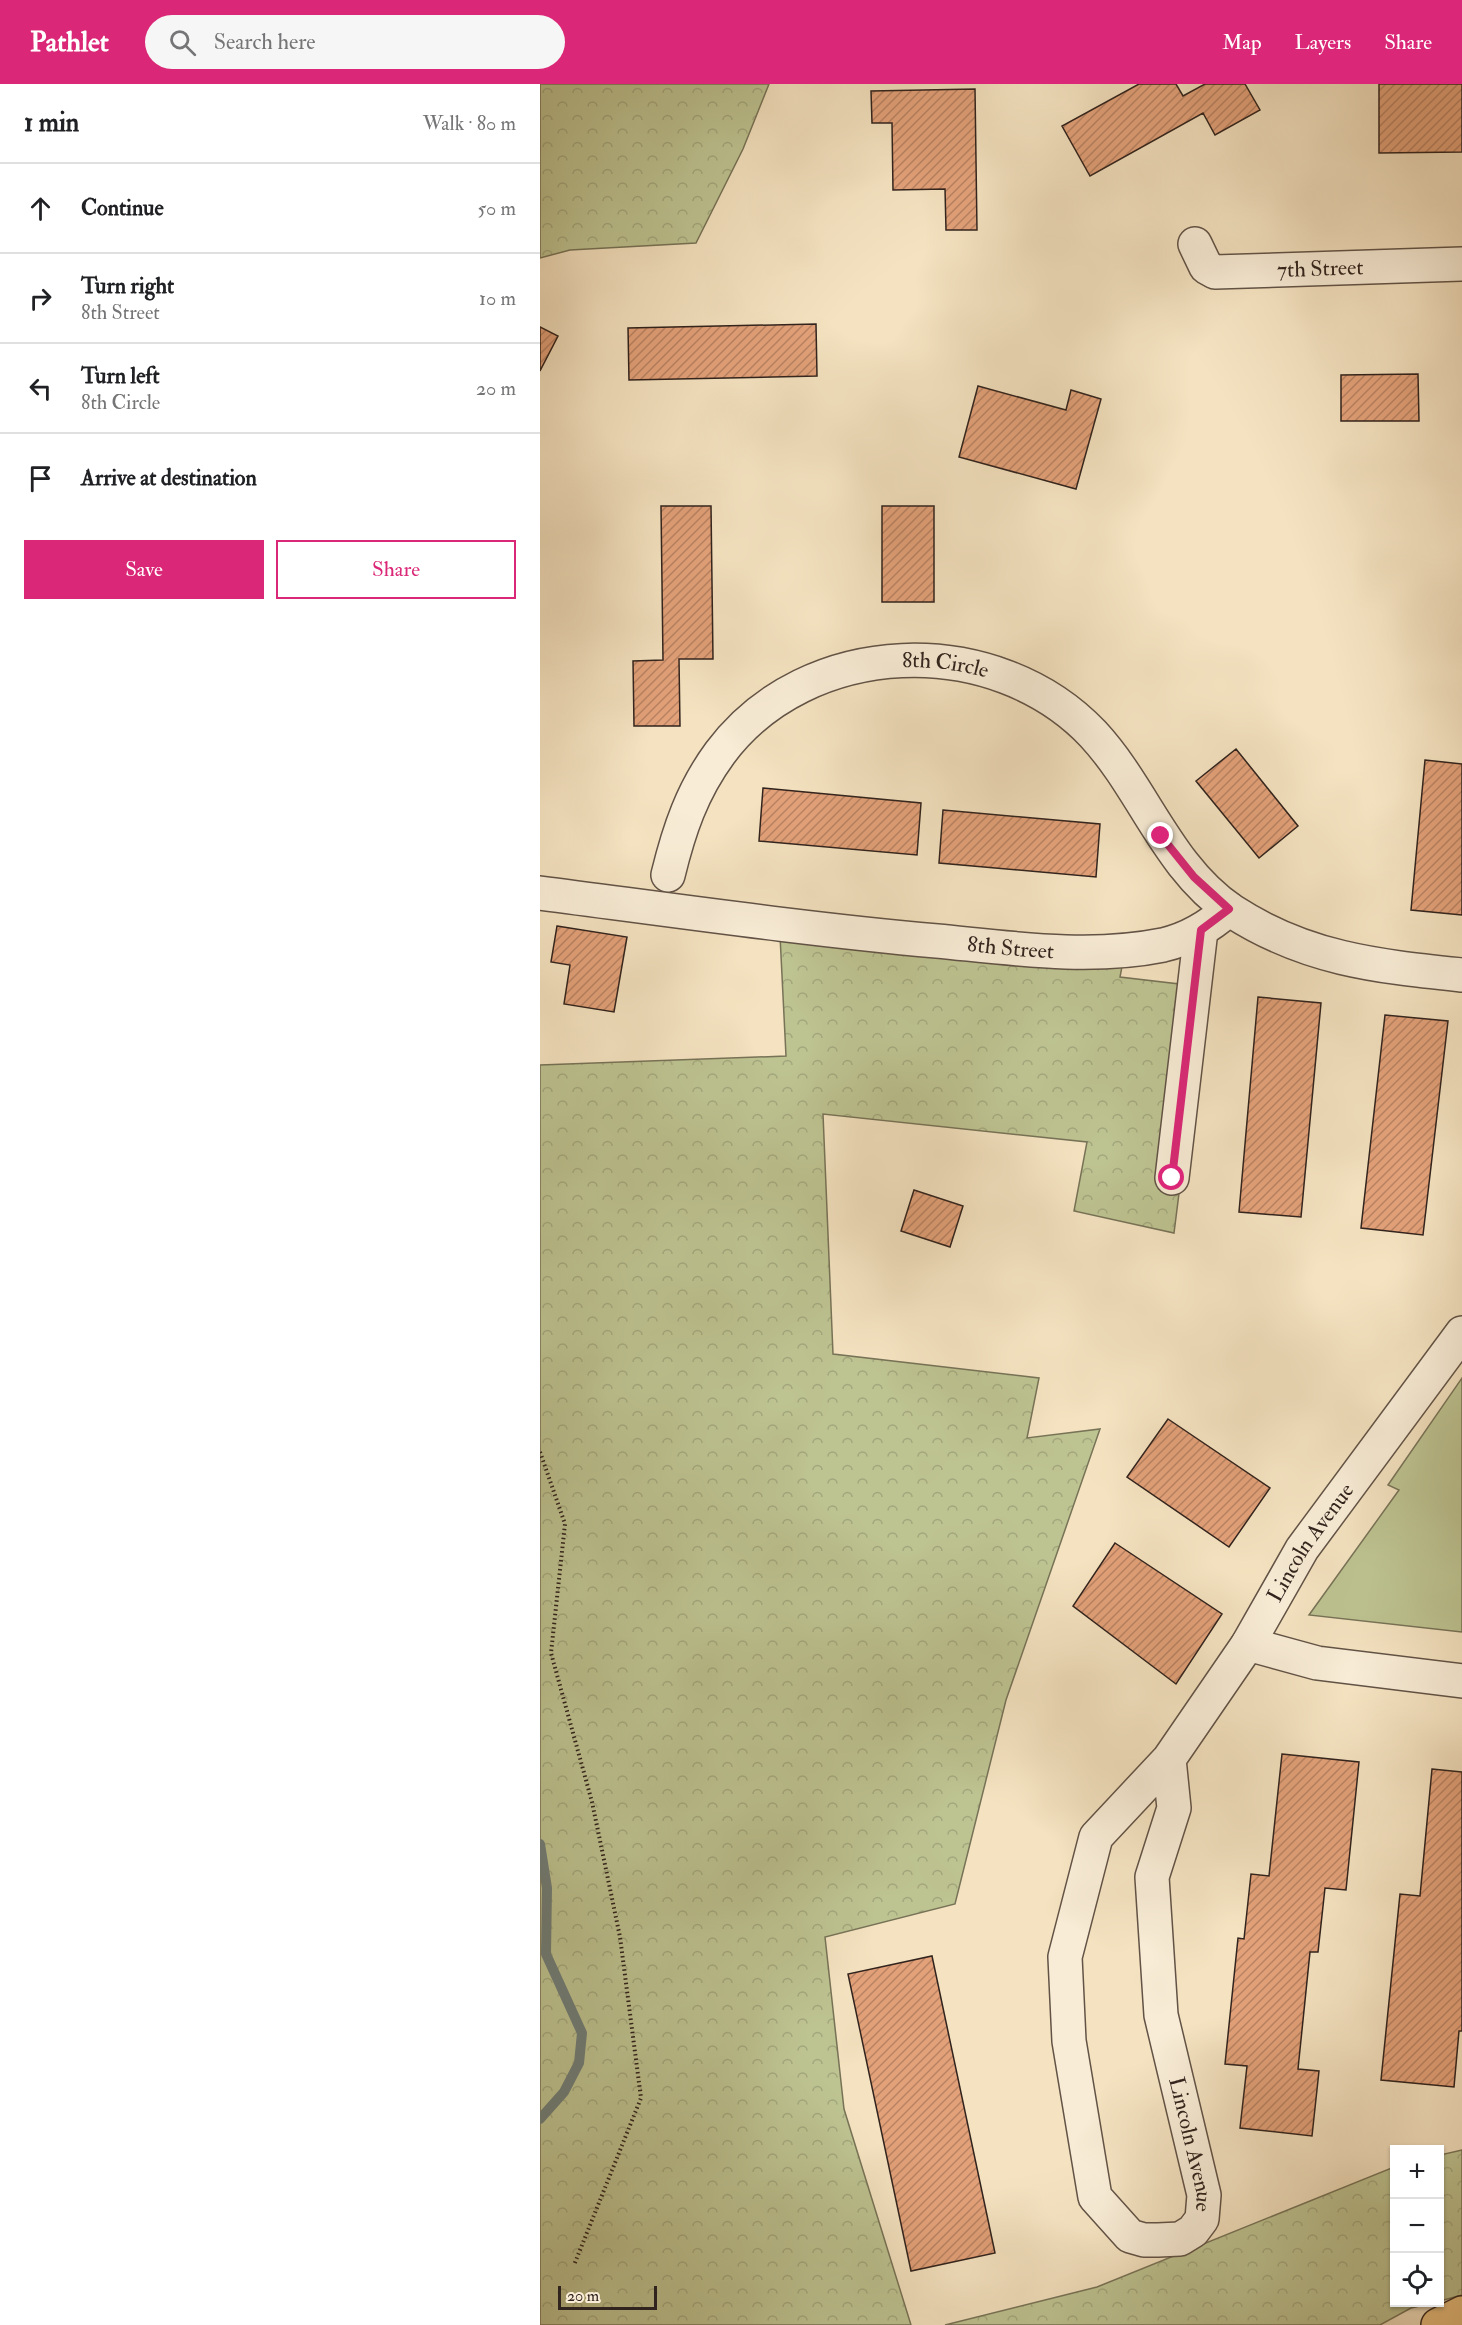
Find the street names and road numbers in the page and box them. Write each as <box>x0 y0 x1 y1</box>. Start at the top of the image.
street label: 7th Street <box>1276 253 1364 284</box>
street label: 8th Circle <box>902 646 992 684</box>
street label: 8th Street <box>966 930 1055 965</box>
street label: Lincoln Avenue <box>1261 1477 1360 1607</box>
street label: Lincoln Avenue <box>1162 2074 1218 2213</box>

